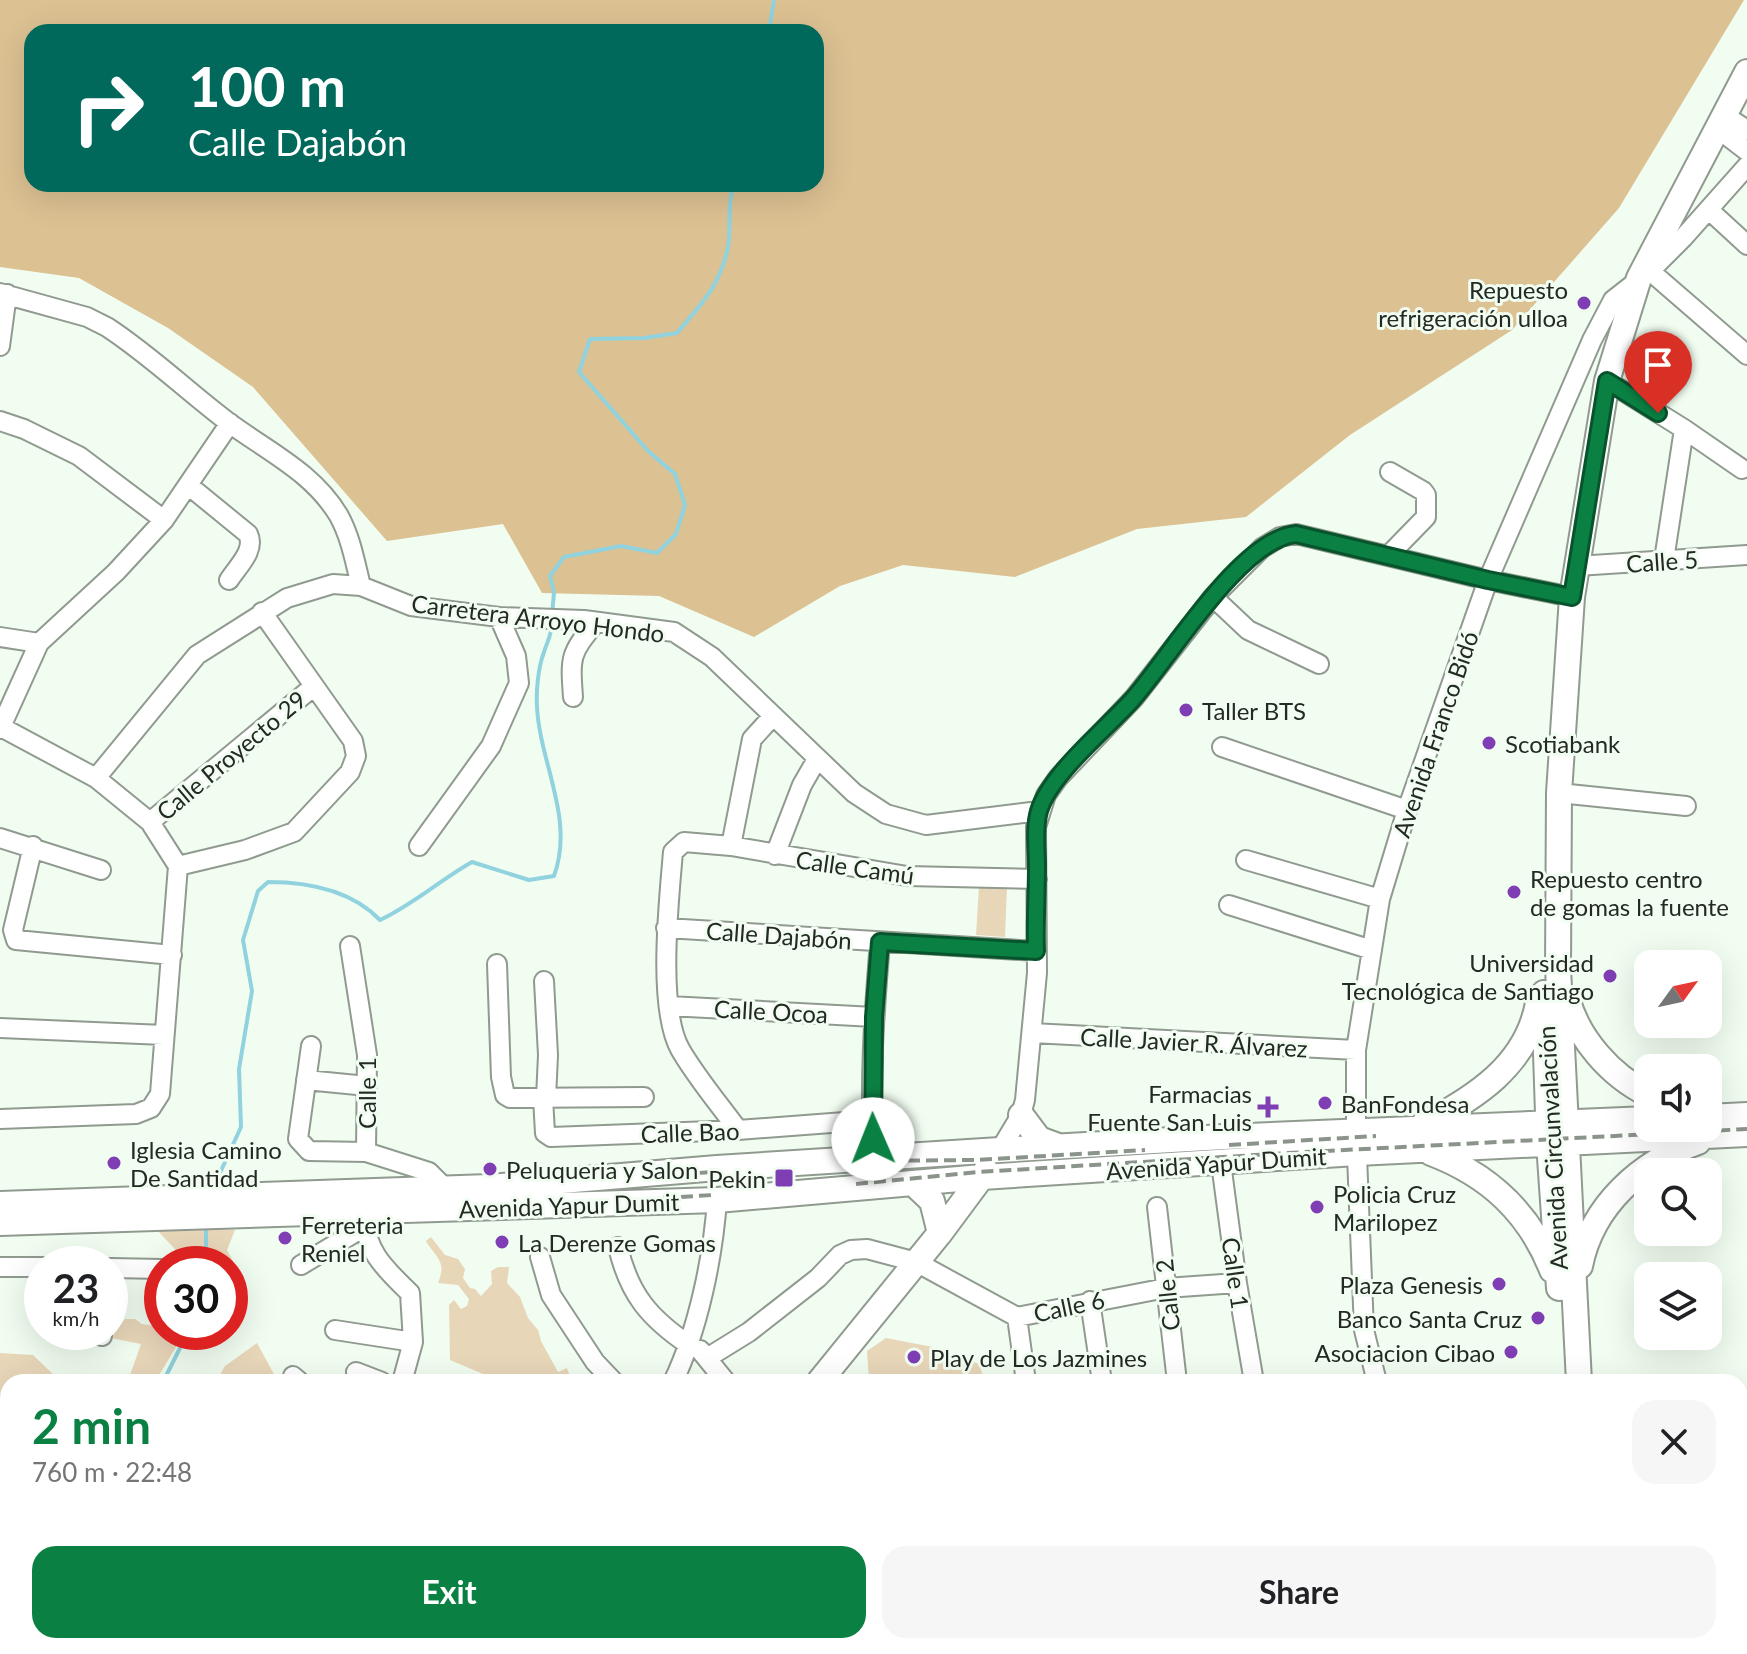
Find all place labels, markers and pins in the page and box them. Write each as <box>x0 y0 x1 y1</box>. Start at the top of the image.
place label: Repuesto refrigeración ulloa <box>1378 275 1568 332</box>
marker: Repuesto refrigeración ulloa <box>1575 294 1593 312</box>
pin <box>1624 331 1692 413</box>
place label: Taller BTS <box>1202 696 1306 725</box>
marker: Taller BTS <box>1177 701 1195 719</box>
place label: Scotiabank <box>1505 729 1621 758</box>
marker: Scotiabank <box>1480 734 1498 752</box>
place label: Repuesto centro de gomas la fuente <box>1530 864 1729 921</box>
marker: Repuesto centro de gomas la fuente <box>1505 883 1523 901</box>
place label: Universidad Tecnológica de Santiago <box>1342 948 1594 1005</box>
marker: Universidad Tecnológica de Santiago <box>1601 967 1619 985</box>
place label: Farmacias Fuente San Luis <box>1087 1079 1252 1136</box>
place label: BanFondesa <box>1341 1089 1469 1118</box>
marker: BanFondesa <box>1316 1094 1334 1112</box>
marker: Farmacias Fuente San Luis <box>1259 1098 1277 1116</box>
place label: Iglesia Camino De Santidad <box>130 1135 282 1192</box>
marker: Iglesia Camino De Santidad <box>105 1154 123 1172</box>
place label: Peluqueria y Salon <box>506 1155 698 1184</box>
marker: Peluqueria y Salon <box>481 1160 499 1178</box>
place label: Pekin <box>708 1164 766 1193</box>
marker: Pekin <box>773 1167 795 1189</box>
place label: Policia Cruz Marilopez <box>1333 1179 1456 1236</box>
marker: Policia Cruz Marilopez <box>1308 1198 1326 1216</box>
place label: Ferreteria Reniel <box>301 1210 403 1267</box>
place label: La Derenze Gomas <box>518 1228 716 1257</box>
marker: Ferreteria Reniel <box>276 1229 294 1247</box>
marker: La Derenze Gomas <box>493 1233 511 1251</box>
place label: Plaza Genesis <box>1339 1270 1483 1299</box>
marker: Plaza Genesis <box>1490 1275 1508 1293</box>
place label: Banco Santa Cruz <box>1337 1304 1522 1333</box>
marker: Banco Santa Cruz <box>1529 1309 1547 1327</box>
place label: Asociacion Cibao <box>1314 1338 1495 1367</box>
place label: Play de Los Jazmines <box>930 1343 1147 1372</box>
marker: Asociacion Cibao <box>1502 1343 1520 1361</box>
marker: Play de Los Jazmines <box>905 1348 923 1366</box>

